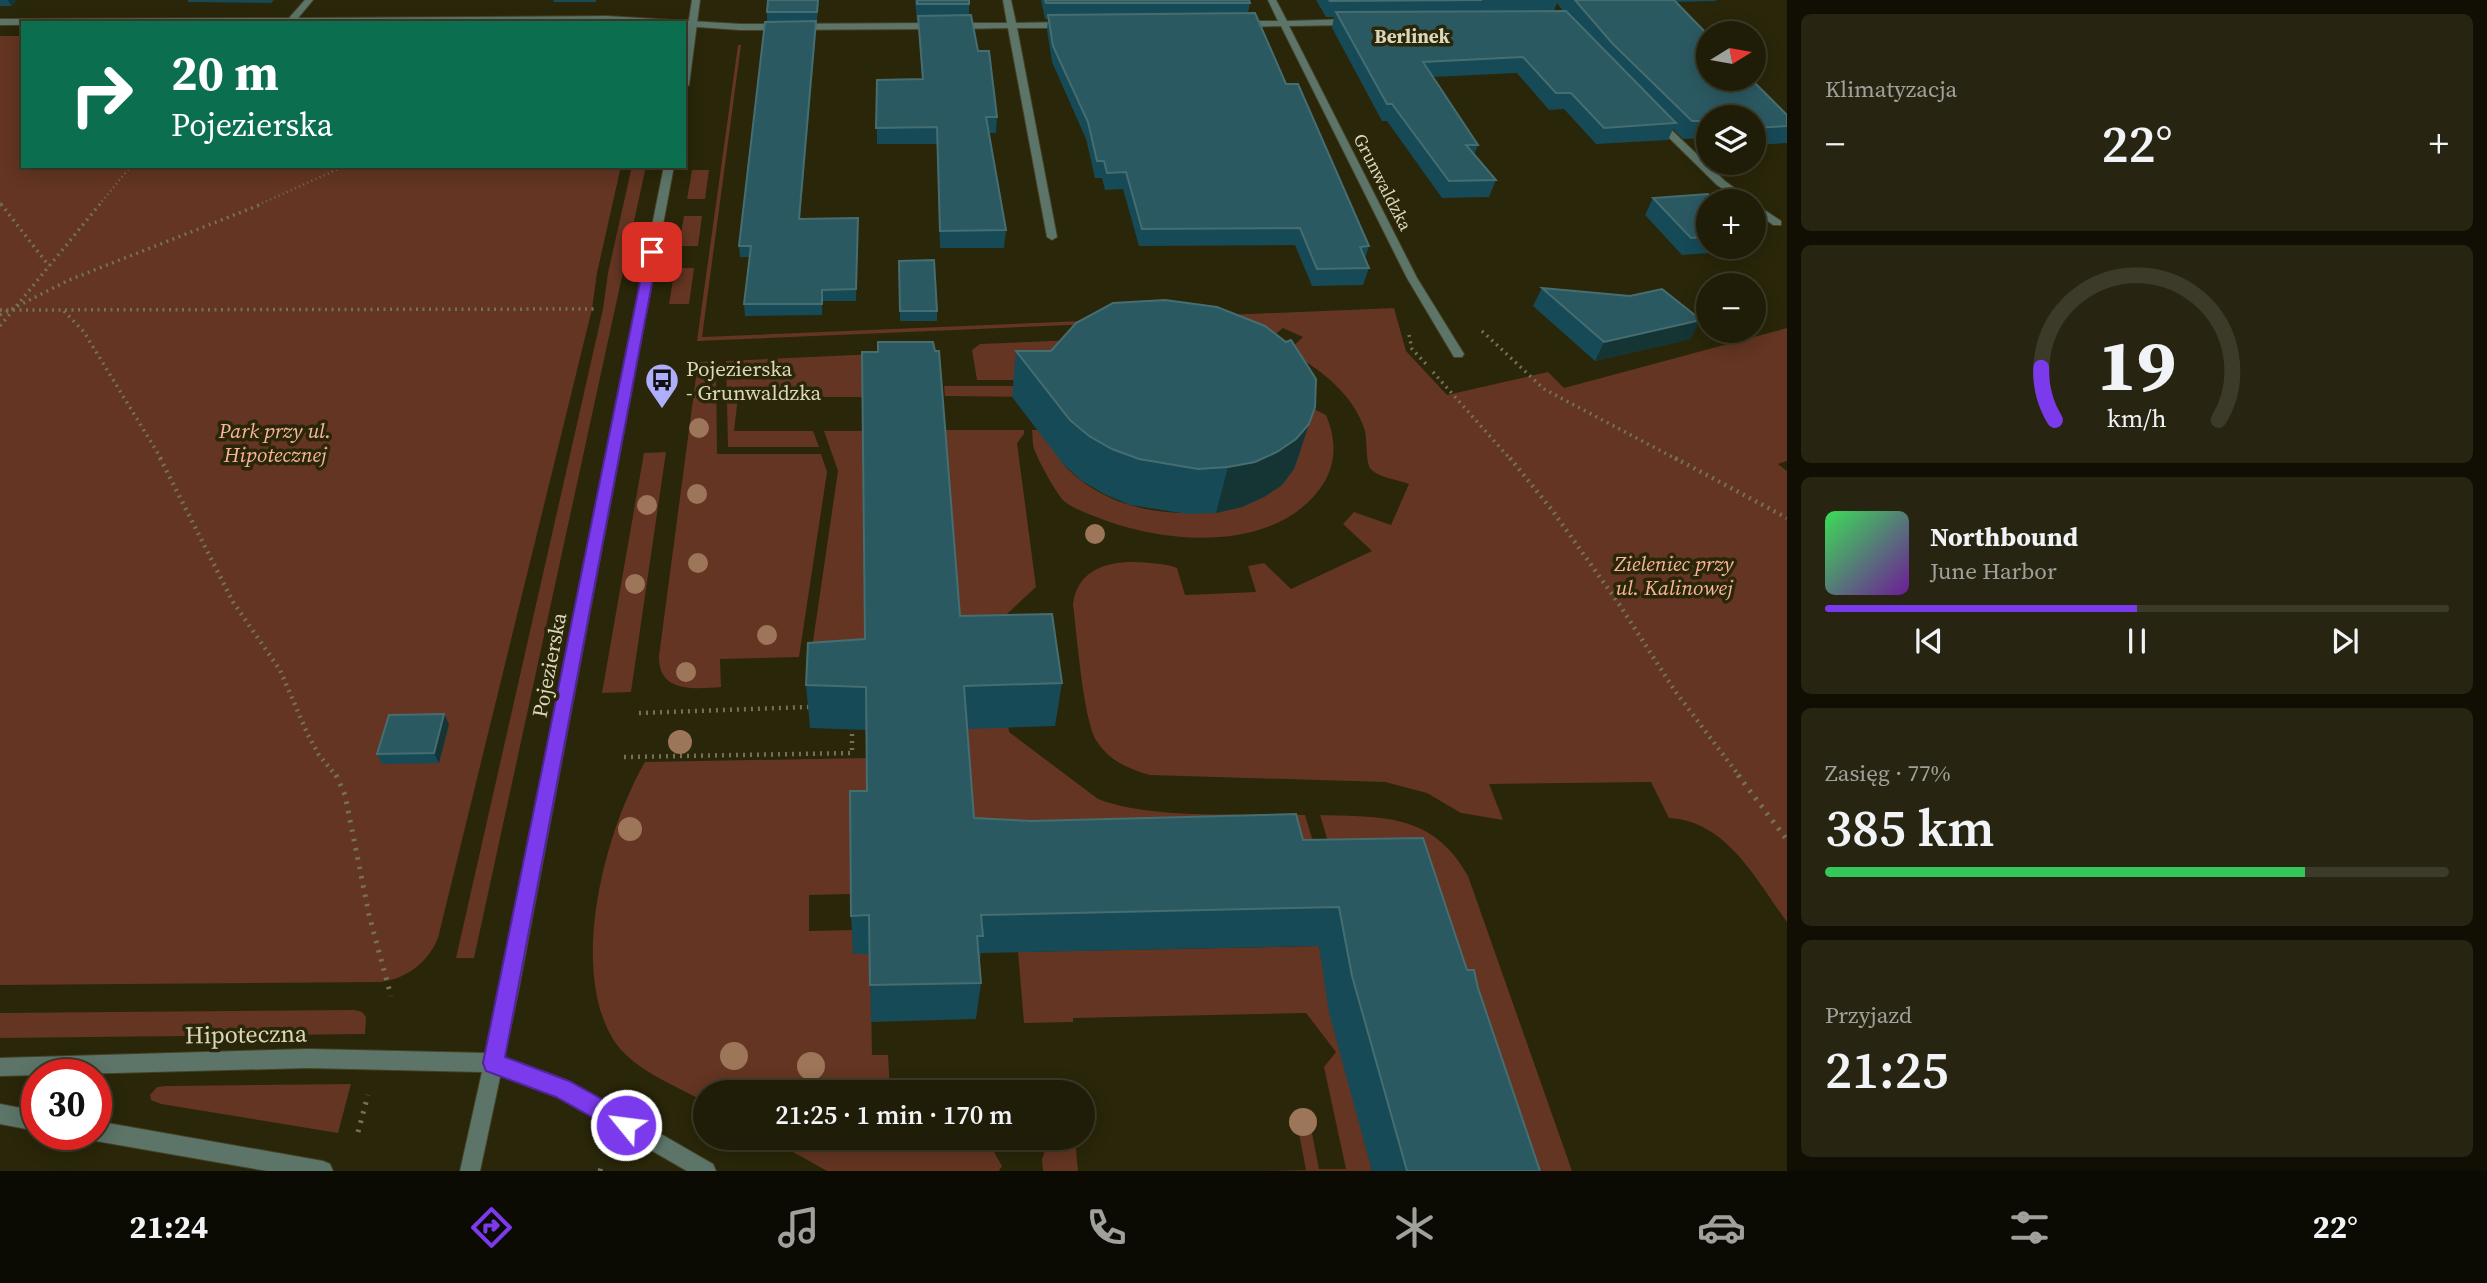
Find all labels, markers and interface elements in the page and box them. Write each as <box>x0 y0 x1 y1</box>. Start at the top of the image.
north arrow <box>1696 21 1766 91</box>
map controls <box>1696 21 1766 343</box>
district label: Berlinek <box>1374 23 1450 49</box>
text: 20 m <box>171 39 279 106</box>
icon: right <box>56 49 147 140</box>
text: Klimatyzacja <box>1825 73 1957 105</box>
text: Pojezierska <box>171 103 333 147</box>
button: layers <box>1696 105 1766 175</box>
text: 22° <box>2101 108 2173 179</box>
text: − <box>1825 118 1845 170</box>
text: + <box>2429 118 2449 170</box>
street label: Grunwaldzka <box>1348 129 1419 236</box>
button: + <box>1696 189 1766 259</box>
pin <box>622 222 682 282</box>
icon: arrive <box>633 233 671 271</box>
button: − <box>1696 273 1766 343</box>
text: 19 <box>2098 316 2176 415</box>
place label: Pojezierska - Grunwaldzka <box>686 354 822 407</box>
bus stop icon: Pojezierska - Grunwaldzka <box>643 361 681 410</box>
text: km/h <box>2107 401 2167 435</box>
park label: Park przy ul. Hipotecznej <box>218 416 331 469</box>
text: Northbound <box>1930 519 2078 555</box>
park label: Zieleniec przy ul. Kalinowej <box>1613 549 1735 602</box>
text: June Harbor <box>1930 555 2057 587</box>
street label: Pojezierska <box>525 610 573 720</box>
icon: previous <box>1910 622 1948 660</box>
icon: pause <box>2118 622 2156 660</box>
icon: next <box>2326 622 2364 660</box>
text: Zasięg · 77% <box>1825 757 1951 789</box>
text: 385 km <box>1825 792 1994 863</box>
text: Przyjazd <box>1825 999 1912 1031</box>
street label: Hipoteczna <box>185 1016 308 1052</box>
text: 21:25 <box>1825 1034 1949 1105</box>
speed limit sign: 30 <box>21 1059 112 1150</box>
position arrow <box>589 1088 663 1162</box>
text: 21:25 · 1 min · 170 m <box>775 1097 1013 1133</box>
icon: directions <box>467 1203 516 1252</box>
icon: music <box>774 1203 823 1252</box>
icon: phone <box>1082 1203 1131 1252</box>
icon: climate <box>1390 1203 1439 1252</box>
icon: car <box>1697 1203 1746 1252</box>
icon: filters <box>2005 1203 2054 1252</box>
text: 21:24 <box>129 1205 208 1249</box>
text: 22° <box>2312 1205 2358 1249</box>

